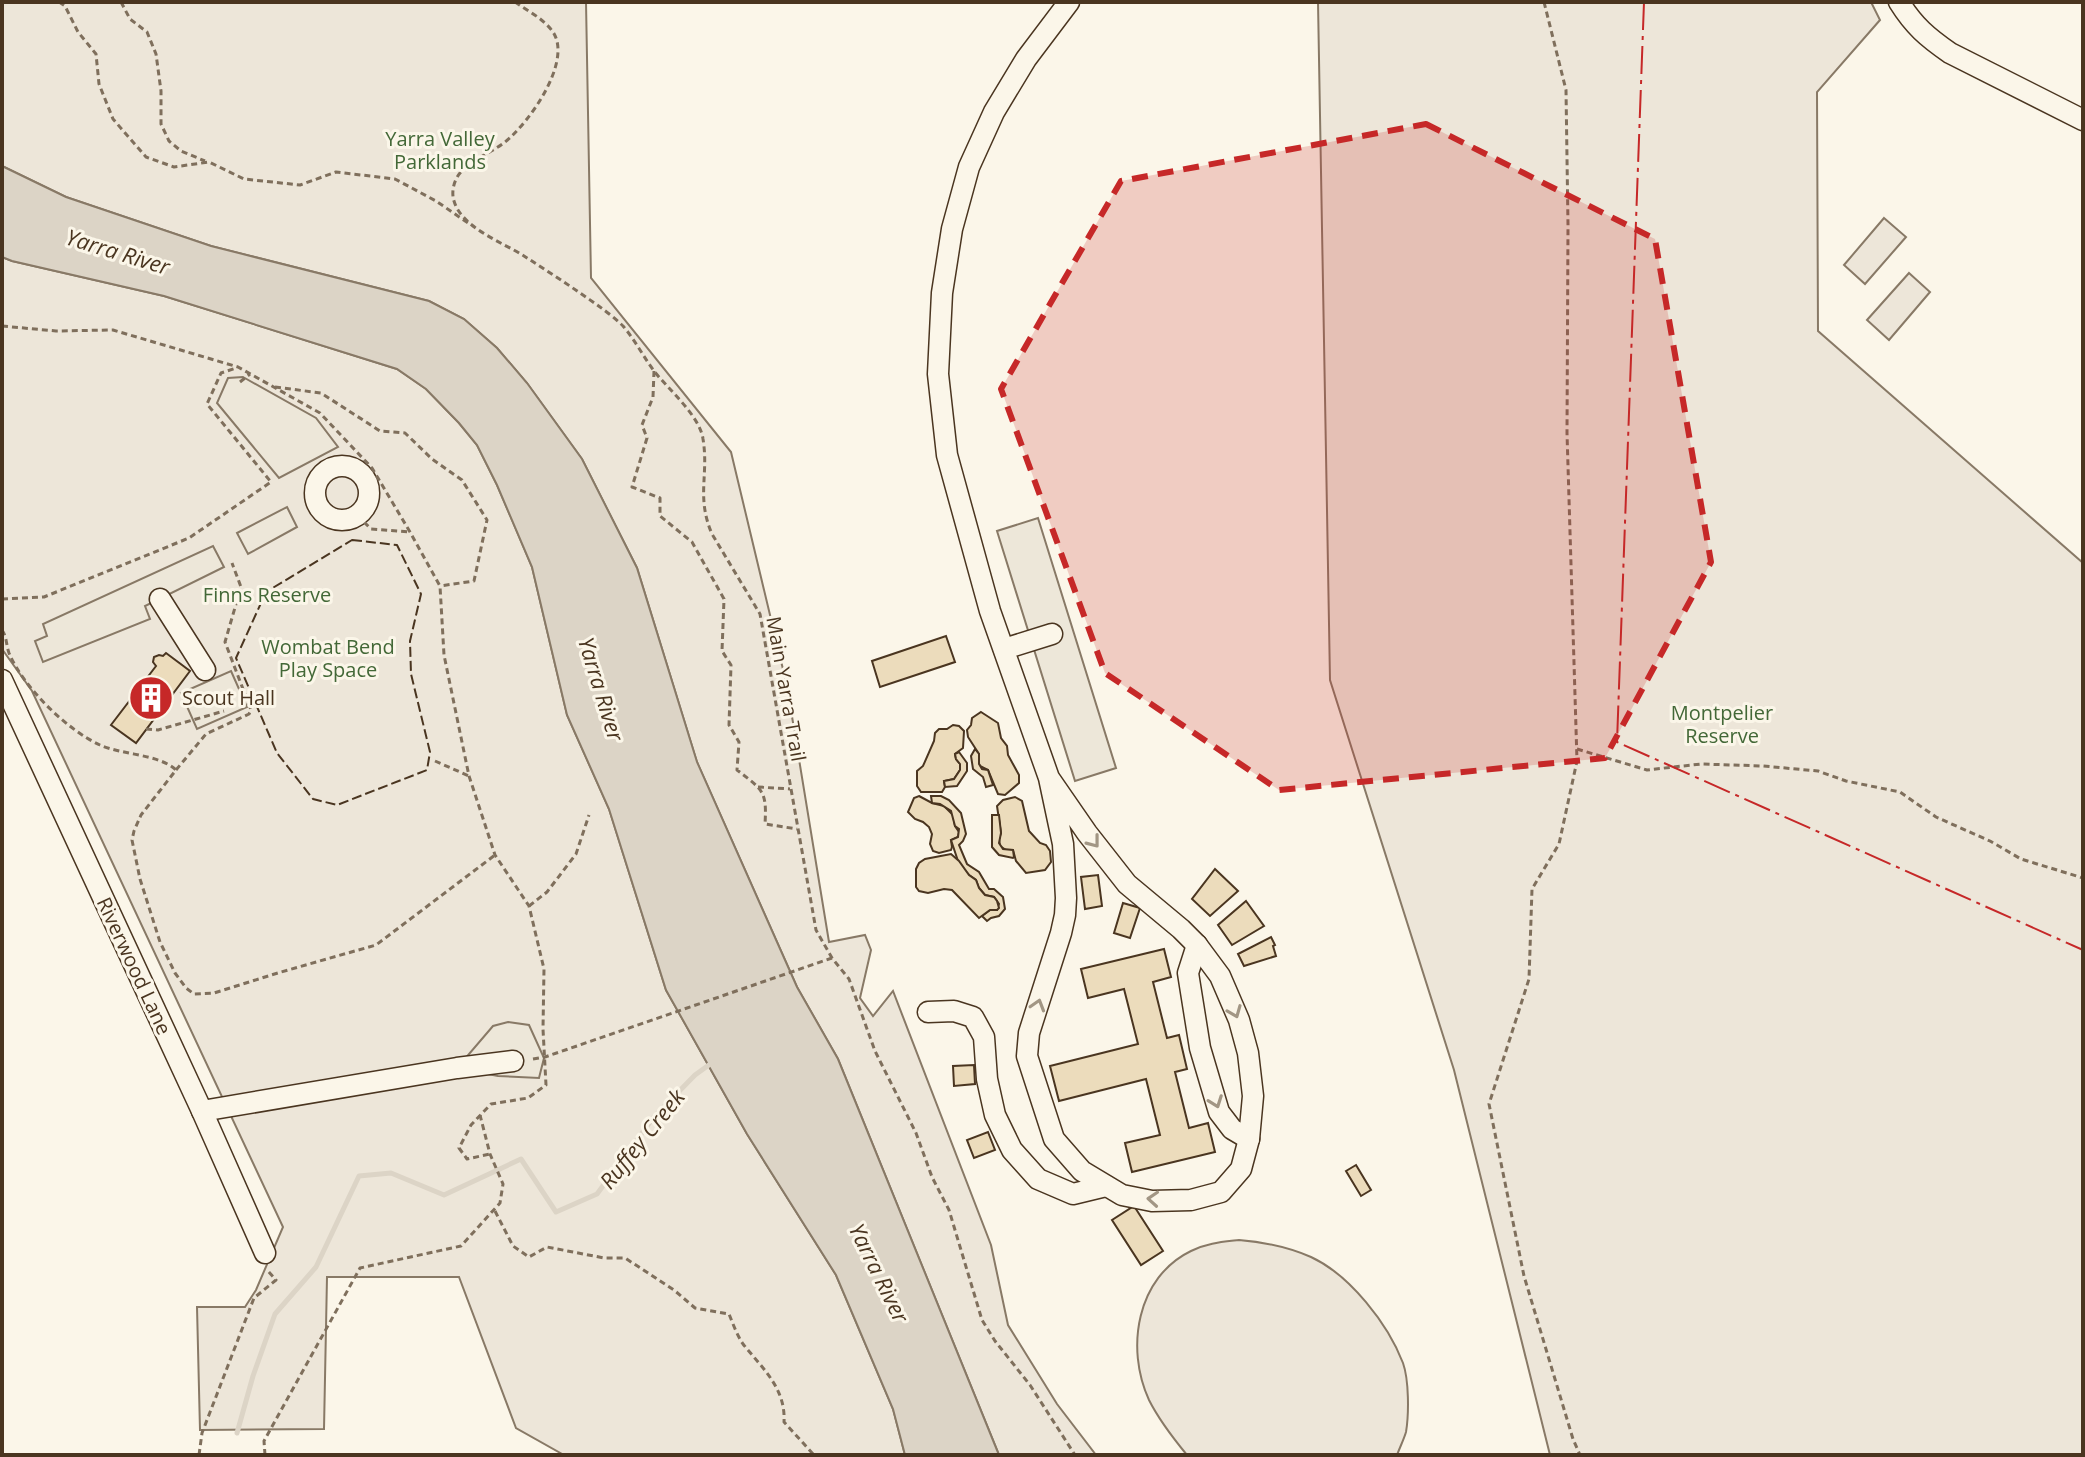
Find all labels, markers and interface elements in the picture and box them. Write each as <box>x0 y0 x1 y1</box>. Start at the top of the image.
park label: Yarra Valley Parklands <box>385 125 496 175</box>
water label: Yarra River <box>63 221 175 281</box>
park label: Finns Reserve <box>203 581 331 608</box>
street label: Main Yarra Trail <box>760 614 813 764</box>
park label: Wombat Bend Play Space <box>261 633 395 683</box>
water label: Yarra River <box>572 633 632 746</box>
building icon: Scout Hall <box>127 674 175 722</box>
place label: Scout Hall <box>182 684 275 711</box>
park label: Montpelier Reserve <box>1671 699 1773 749</box>
one-way arrow <box>1085 833 1099 848</box>
street label: Riverwood Lane <box>91 893 178 1039</box>
one-way arrow <box>1029 999 1045 1013</box>
one-way arrow <box>1226 1004 1242 1018</box>
water label: Ruffey Creek <box>592 1081 691 1194</box>
one-way arrow <box>1206 1094 1223 1108</box>
one-way arrow <box>1146 1191 1159 1208</box>
water label: Yarra River <box>843 1218 917 1328</box>

